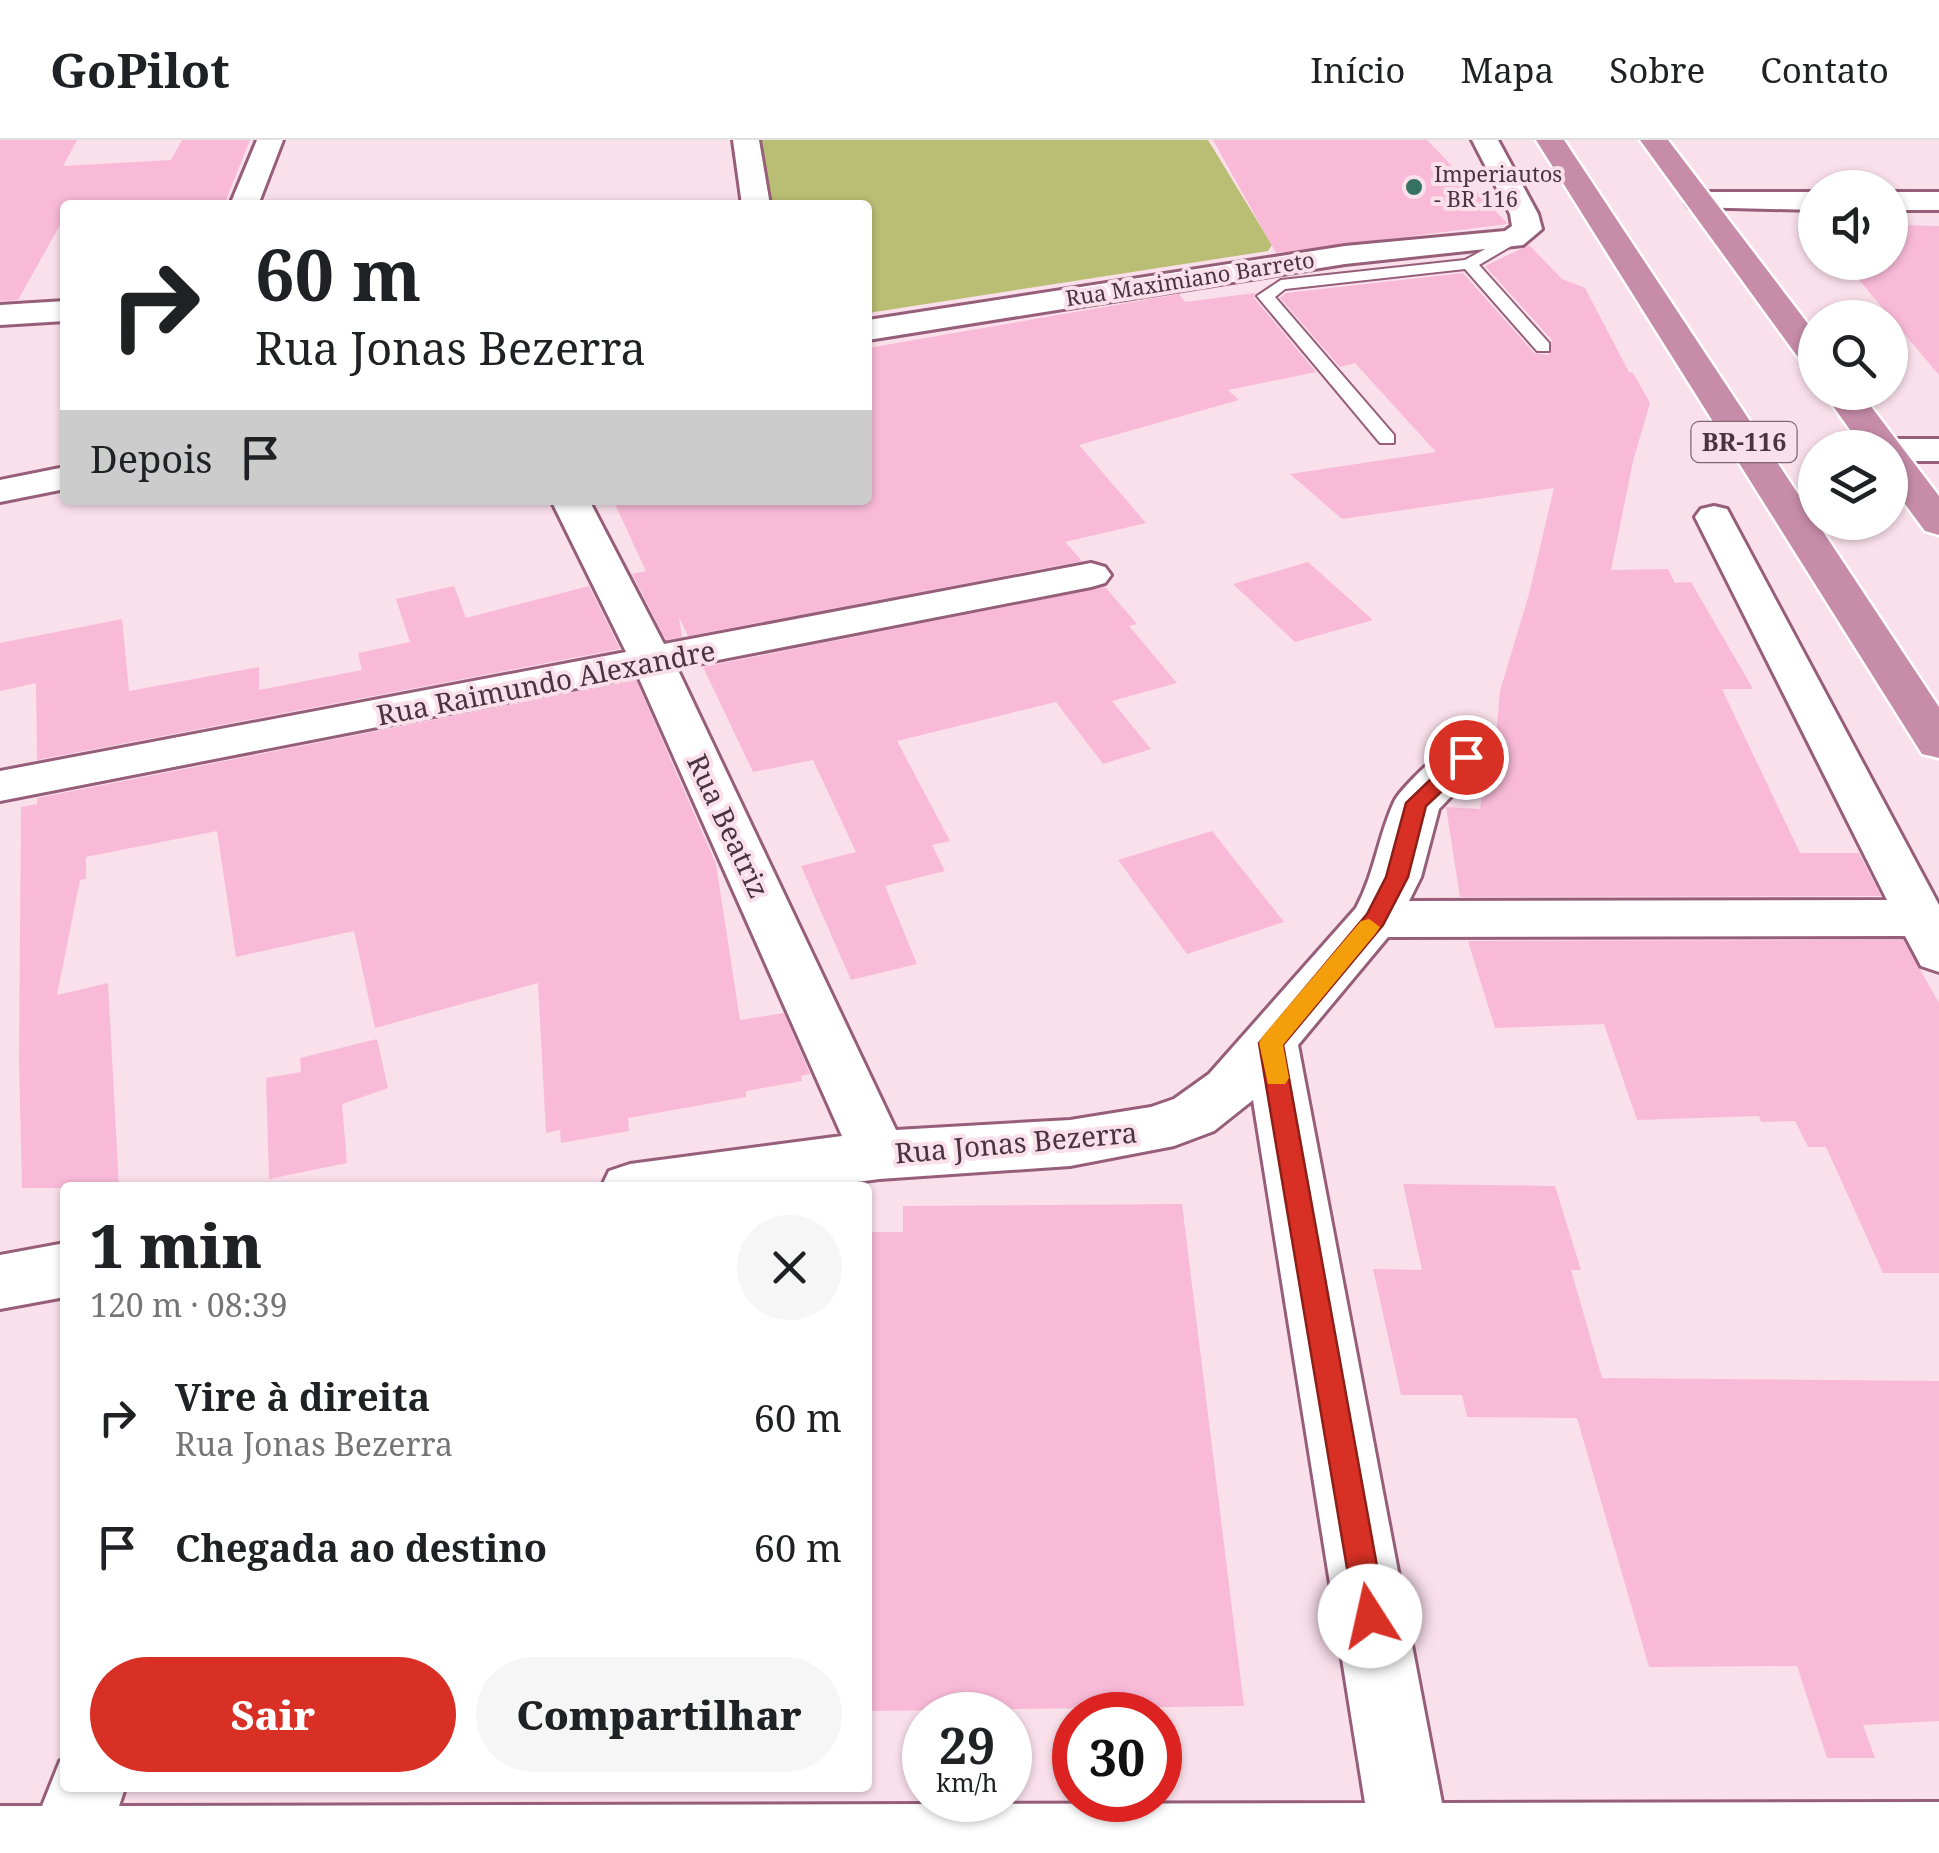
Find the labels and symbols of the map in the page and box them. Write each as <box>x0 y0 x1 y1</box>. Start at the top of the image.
place label: Imperiautos - BR 116 <box>1434 158 1562 213</box>
marker: Imperiautos - BR 116 <box>1403 176 1425 198</box>
street label: Rua Maximiano Barreto <box>1063 243 1317 313</box>
road number: BR-116 <box>1692 422 1796 462</box>
street label: Rua Raimundo Alexandre <box>373 631 718 733</box>
pin <box>1424 715 1509 800</box>
street label: Rua Beatriz <box>679 748 779 904</box>
street label: Rua Jonas Bezerra <box>893 1112 1139 1172</box>
position arrow <box>1318 1564 1422 1668</box>
speed limit sign: 30 <box>1052 1692 1182 1822</box>

